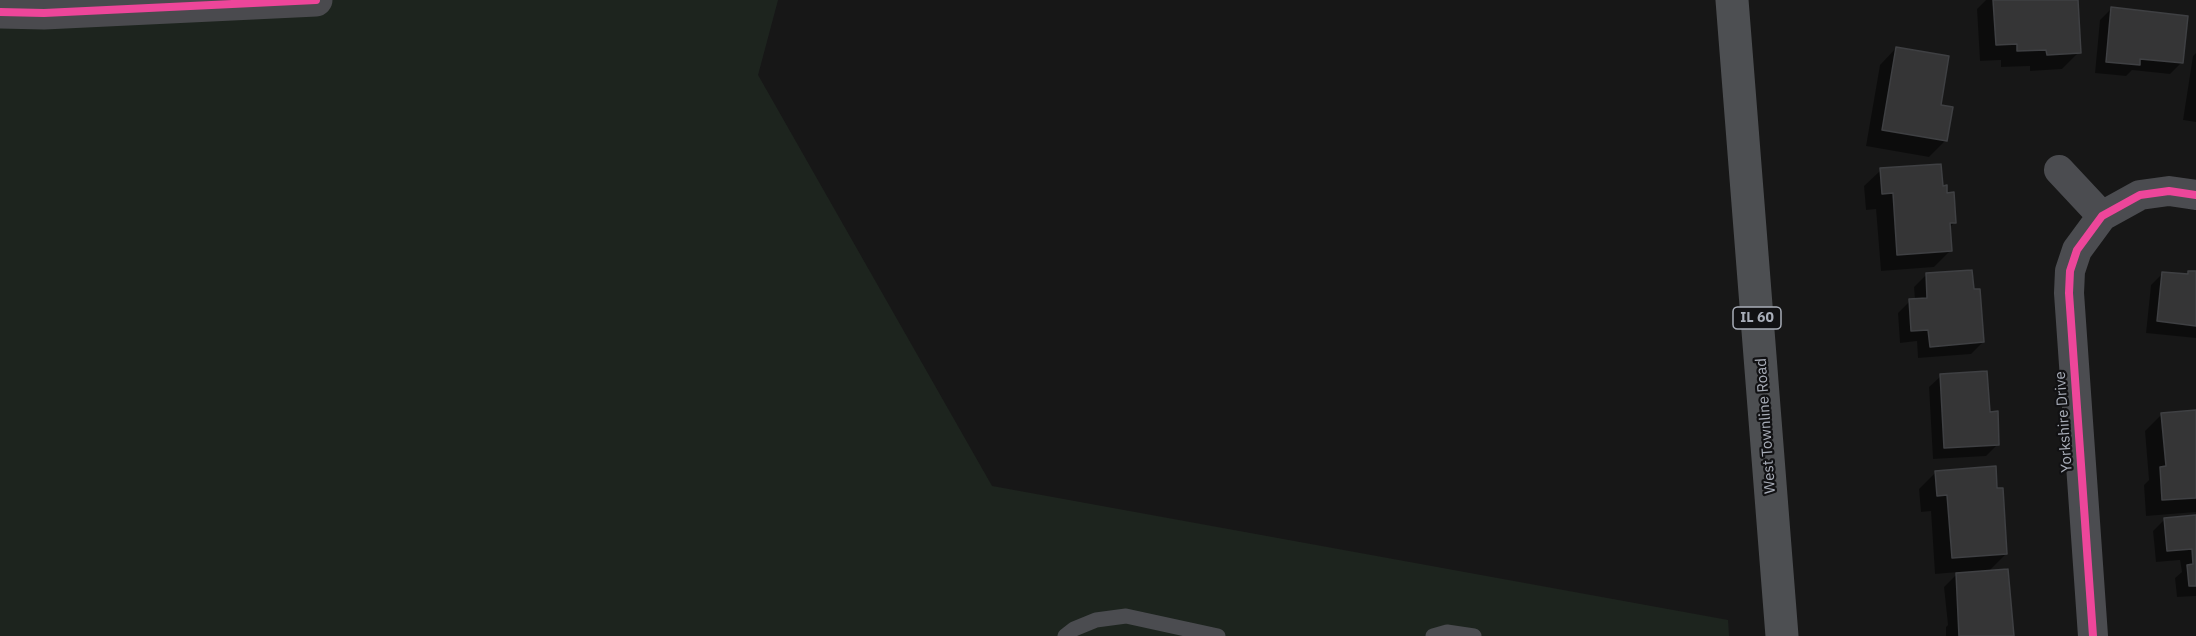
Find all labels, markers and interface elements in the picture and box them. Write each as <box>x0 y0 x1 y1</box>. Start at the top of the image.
road number: IL 60 <box>1733 307 1781 329</box>
street label: West Townline Road <box>1752 358 1780 494</box>
street label: Yorkshire Drive <box>2051 371 2077 473</box>

